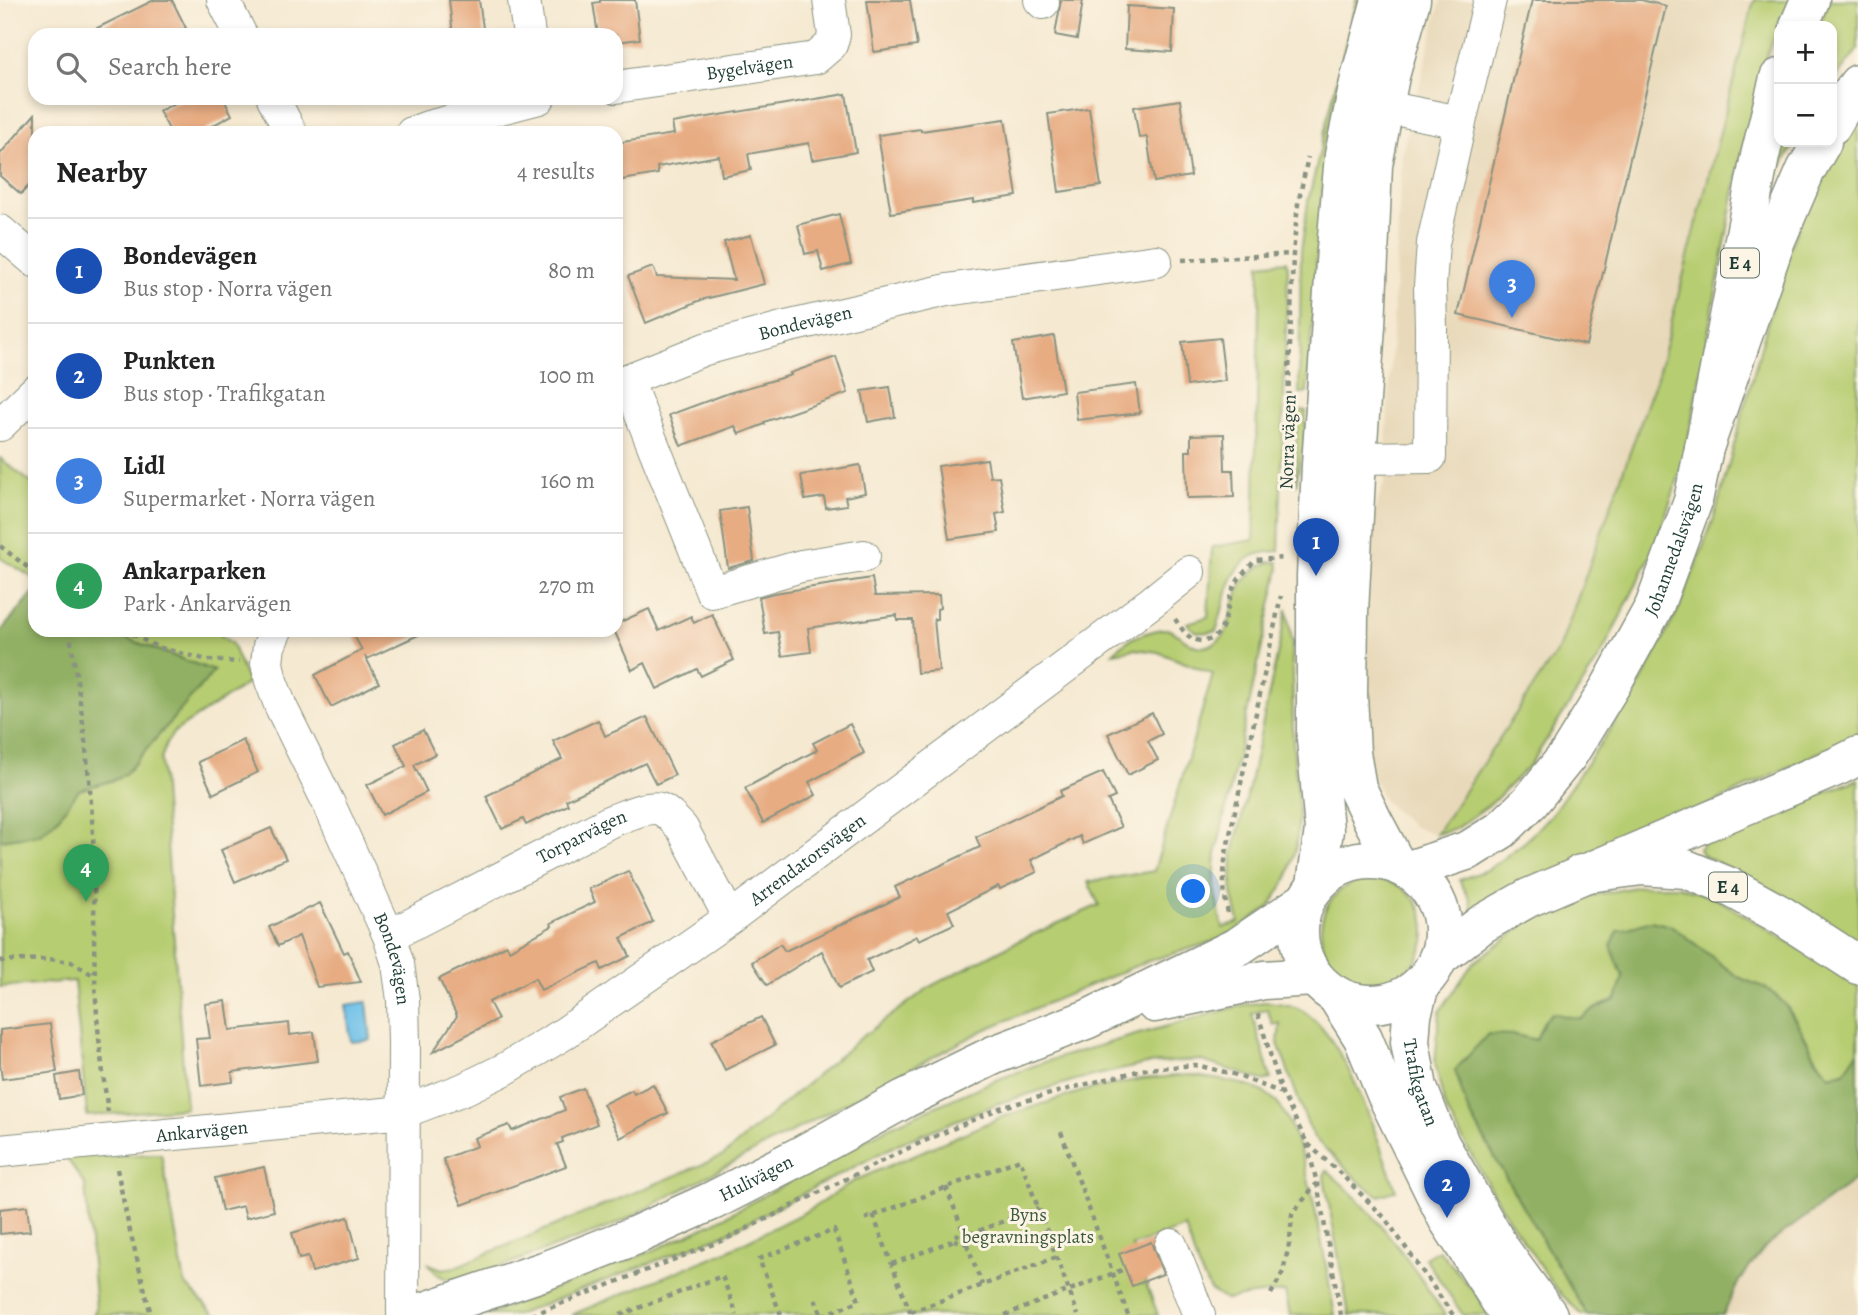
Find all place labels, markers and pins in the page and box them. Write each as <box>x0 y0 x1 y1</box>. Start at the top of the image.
pin: 3 <box>1489 260 1535 318</box>
pin: 1 <box>1293 518 1339 576</box>
pin: 4 <box>63 844 109 902</box>
pin: 2 <box>1424 1160 1470 1218</box>

